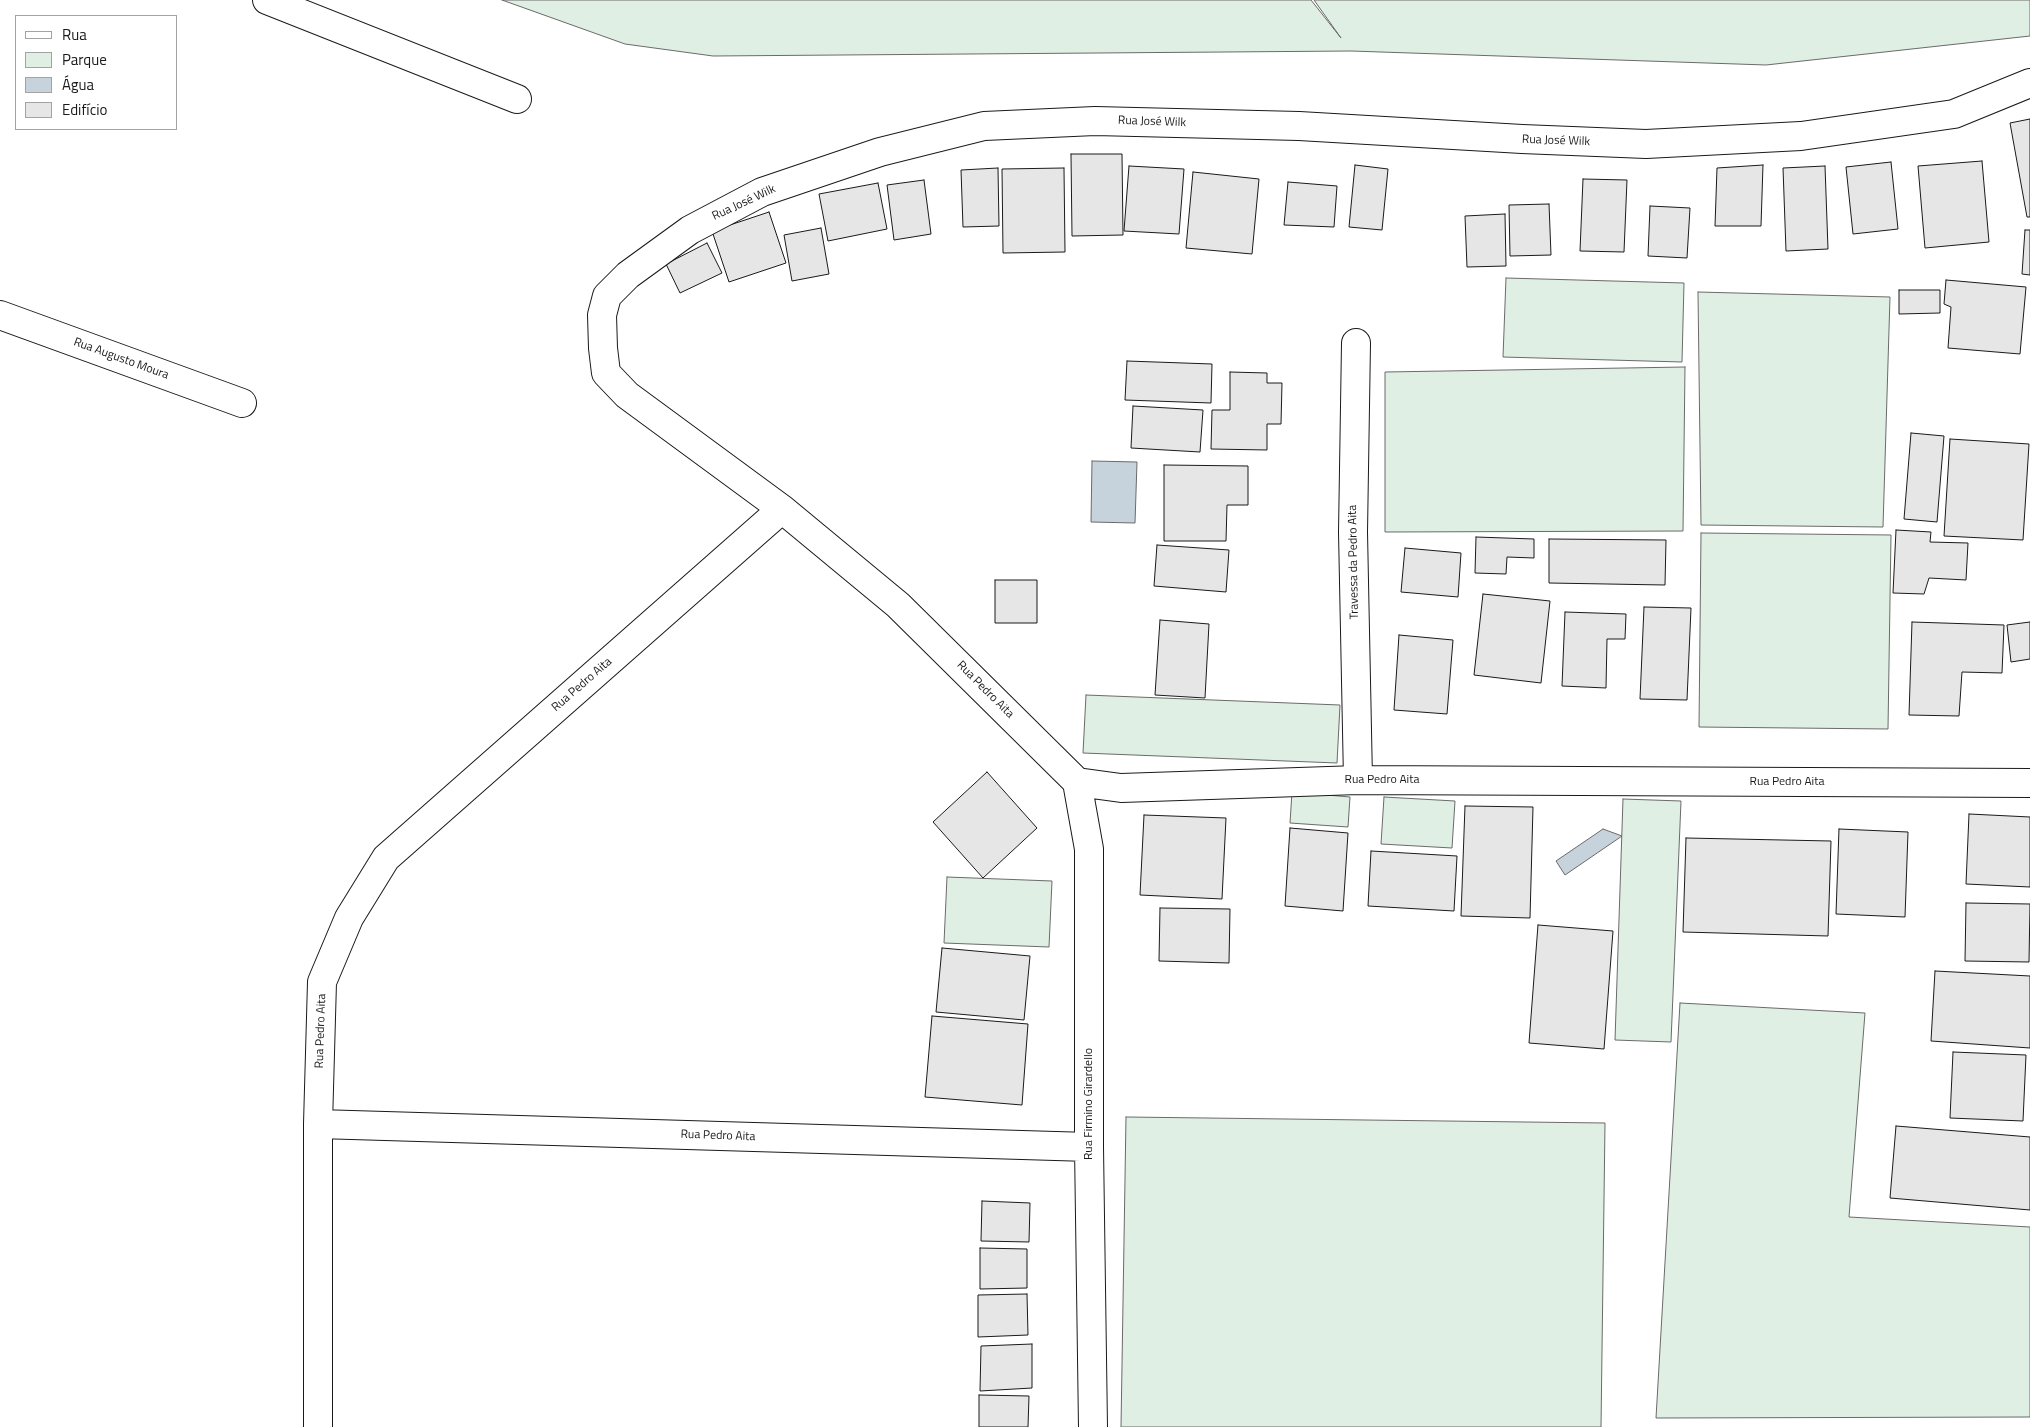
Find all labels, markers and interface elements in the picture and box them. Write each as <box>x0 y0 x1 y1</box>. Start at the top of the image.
legend <box>15 15 178 130</box>
text: Rua <box>62 23 87 46</box>
text: Parque <box>62 48 107 71</box>
text: Água <box>62 73 94 96</box>
text: Edifício <box>62 98 107 121</box>
street label: Rua José Wilk <box>1118 114 1186 130</box>
street label: Rua José Wilk <box>1522 133 1590 149</box>
street label: Rua José Wilk <box>710 182 778 224</box>
street label: Rua Augusto Moura <box>72 335 170 383</box>
street label: Travessa da Pedro Aita <box>1346 505 1362 619</box>
street label: Rua Pedro Aita <box>549 655 615 715</box>
street label: Rua Pedro Aita <box>953 658 1017 722</box>
street label: Rua Pedro Aita <box>1345 773 1419 787</box>
street label: Rua Pedro Aita <box>1750 775 1824 789</box>
street label: Rua Pedro Aita <box>312 993 330 1069</box>
street label: Rua Firmino Girardello <box>1082 1048 1096 1160</box>
street label: Rua Pedro Aita <box>680 1127 756 1145</box>

